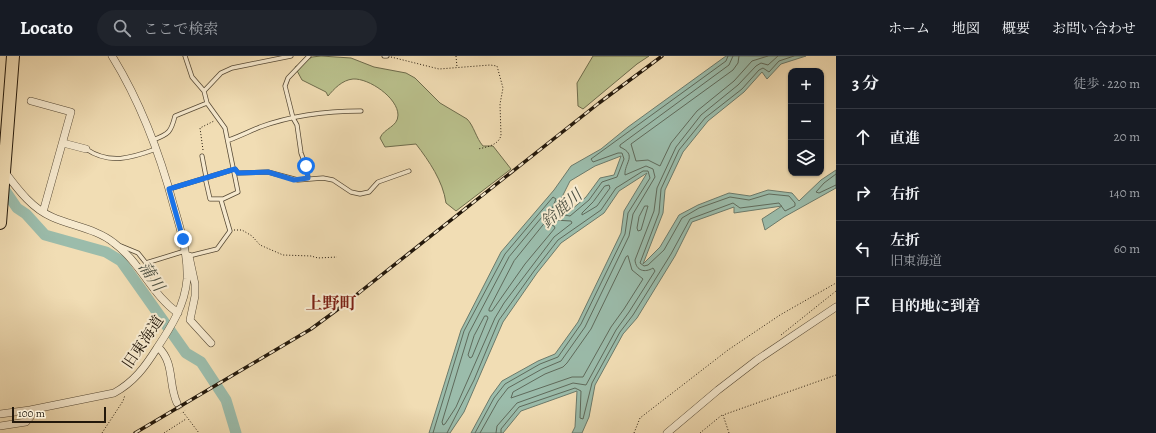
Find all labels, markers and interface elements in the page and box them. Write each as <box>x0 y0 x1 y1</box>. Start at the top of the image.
search box <box>97 10 377 46</box>
text: Locato <box>20 15 73 41</box>
icon: search <box>111 17 133 39</box>
text: ここで検索 <box>143 19 218 39</box>
text: ホーム <box>888 19 930 38</box>
text: 地図 <box>952 19 980 38</box>
text: 概要 <box>1002 19 1030 38</box>
text: お問い合わせ <box>1052 19 1136 38</box>
map controls <box>788 68 824 176</box>
button: + <box>788 68 824 104</box>
text: 3 分 <box>852 72 879 95</box>
text: 徒歩 · 220 m <box>1074 75 1140 92</box>
button: − <box>788 104 824 140</box>
icon: ahead <box>852 126 874 148</box>
text: 直進 <box>890 128 920 148</box>
text: 20 m <box>1114 128 1140 145</box>
button: layers <box>788 140 824 176</box>
route start <box>297 157 315 175</box>
icon: right <box>852 182 874 204</box>
water label: 鈴鹿川 <box>536 183 588 233</box>
text: 右折 <box>890 184 920 204</box>
text: 140 m <box>1109 184 1140 201</box>
route end <box>174 230 192 248</box>
text: 左折 <box>890 230 920 250</box>
icon: left <box>852 238 874 260</box>
text: 60 m <box>1114 240 1140 257</box>
text: 旧東海道 <box>890 252 942 269</box>
water label: 蒲川 <box>133 257 171 298</box>
district label: 上野町 <box>306 292 357 315</box>
icon: arrive <box>852 294 874 316</box>
text: 目的地に到着 <box>890 296 980 316</box>
street label: 旧東海道 <box>118 312 168 372</box>
scale bar <box>12 405 106 424</box>
text: 100 m <box>18 406 45 421</box>

